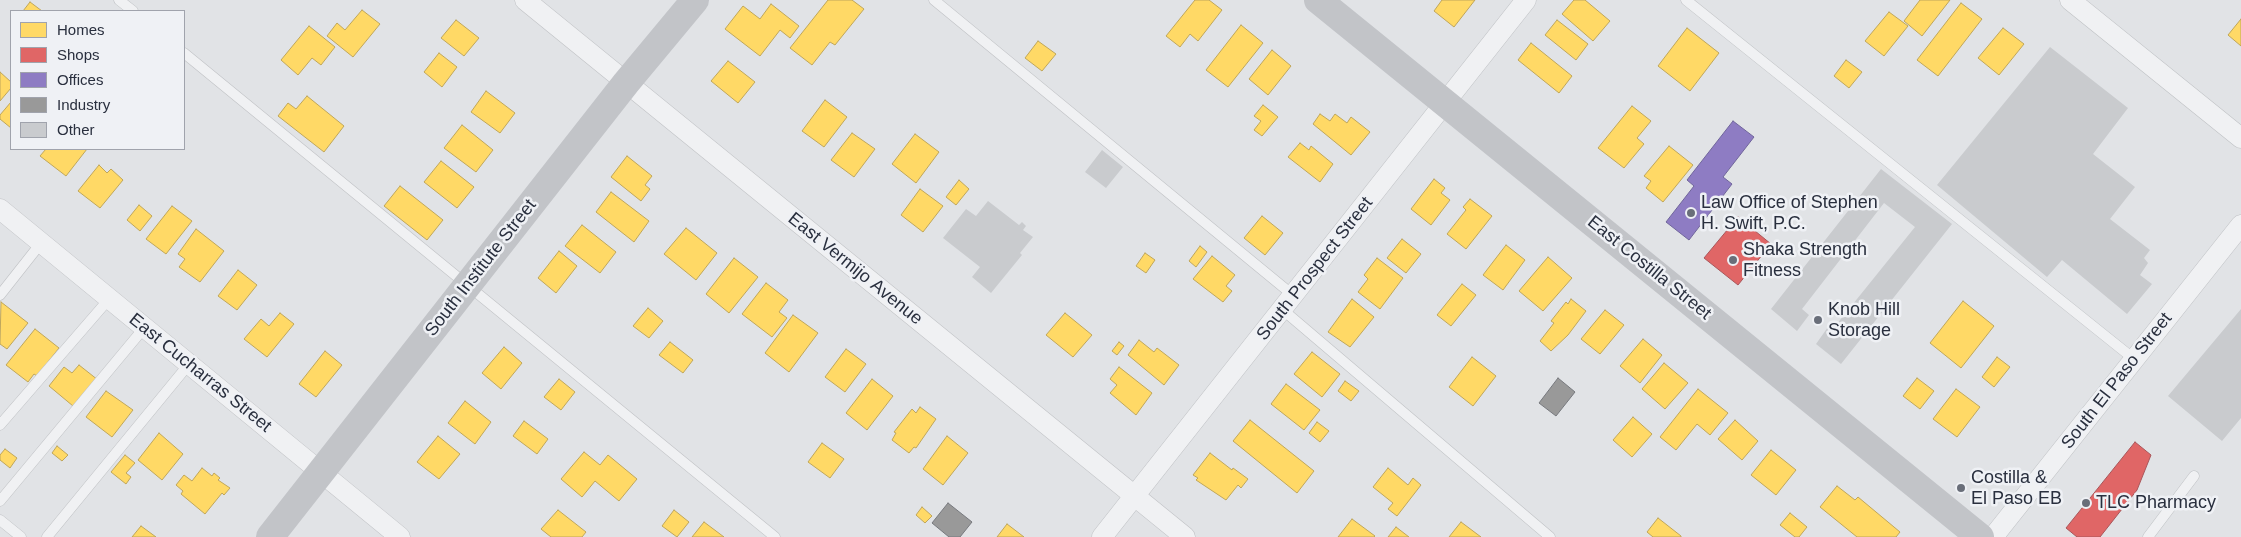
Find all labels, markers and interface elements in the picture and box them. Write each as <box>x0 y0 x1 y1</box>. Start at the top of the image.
legend <box>10 10 185 150</box>
text: Homes <box>57 21 105 38</box>
text: Shops <box>57 46 100 63</box>
text: Offices <box>57 71 103 88</box>
text: Industry <box>57 96 110 113</box>
text: Other <box>57 121 95 138</box>
place label: Law Office of Stephen H. Swift, P.C. <box>1701 192 1878 234</box>
street label: South Prospect Street <box>1252 193 1378 345</box>
street label: South Institute Street <box>421 195 541 341</box>
marker: Law Office of Stephen H. Swift, P.C. <box>1685 207 1697 219</box>
street label: East Vermijo Avenue <box>783 208 927 330</box>
street label: East Costilla Street <box>1583 211 1715 325</box>
place label: Shaka Strength Fitness <box>1743 239 1867 282</box>
marker: Shaka Strength Fitness <box>1727 254 1739 266</box>
place label: Knob Hill Storage <box>1828 299 1900 342</box>
street label: East Cucharras Street <box>124 309 276 437</box>
street label: South El Paso Street <box>2057 309 2177 453</box>
marker: Knob Hill Storage <box>1812 314 1824 326</box>
place label: Costilla & El Paso EB <box>1971 467 2062 509</box>
marker: Costilla & El Paso EB <box>1955 482 1967 494</box>
place label: TLC Pharmacy <box>2096 492 2216 514</box>
marker: TLC Pharmacy <box>2080 497 2092 509</box>

